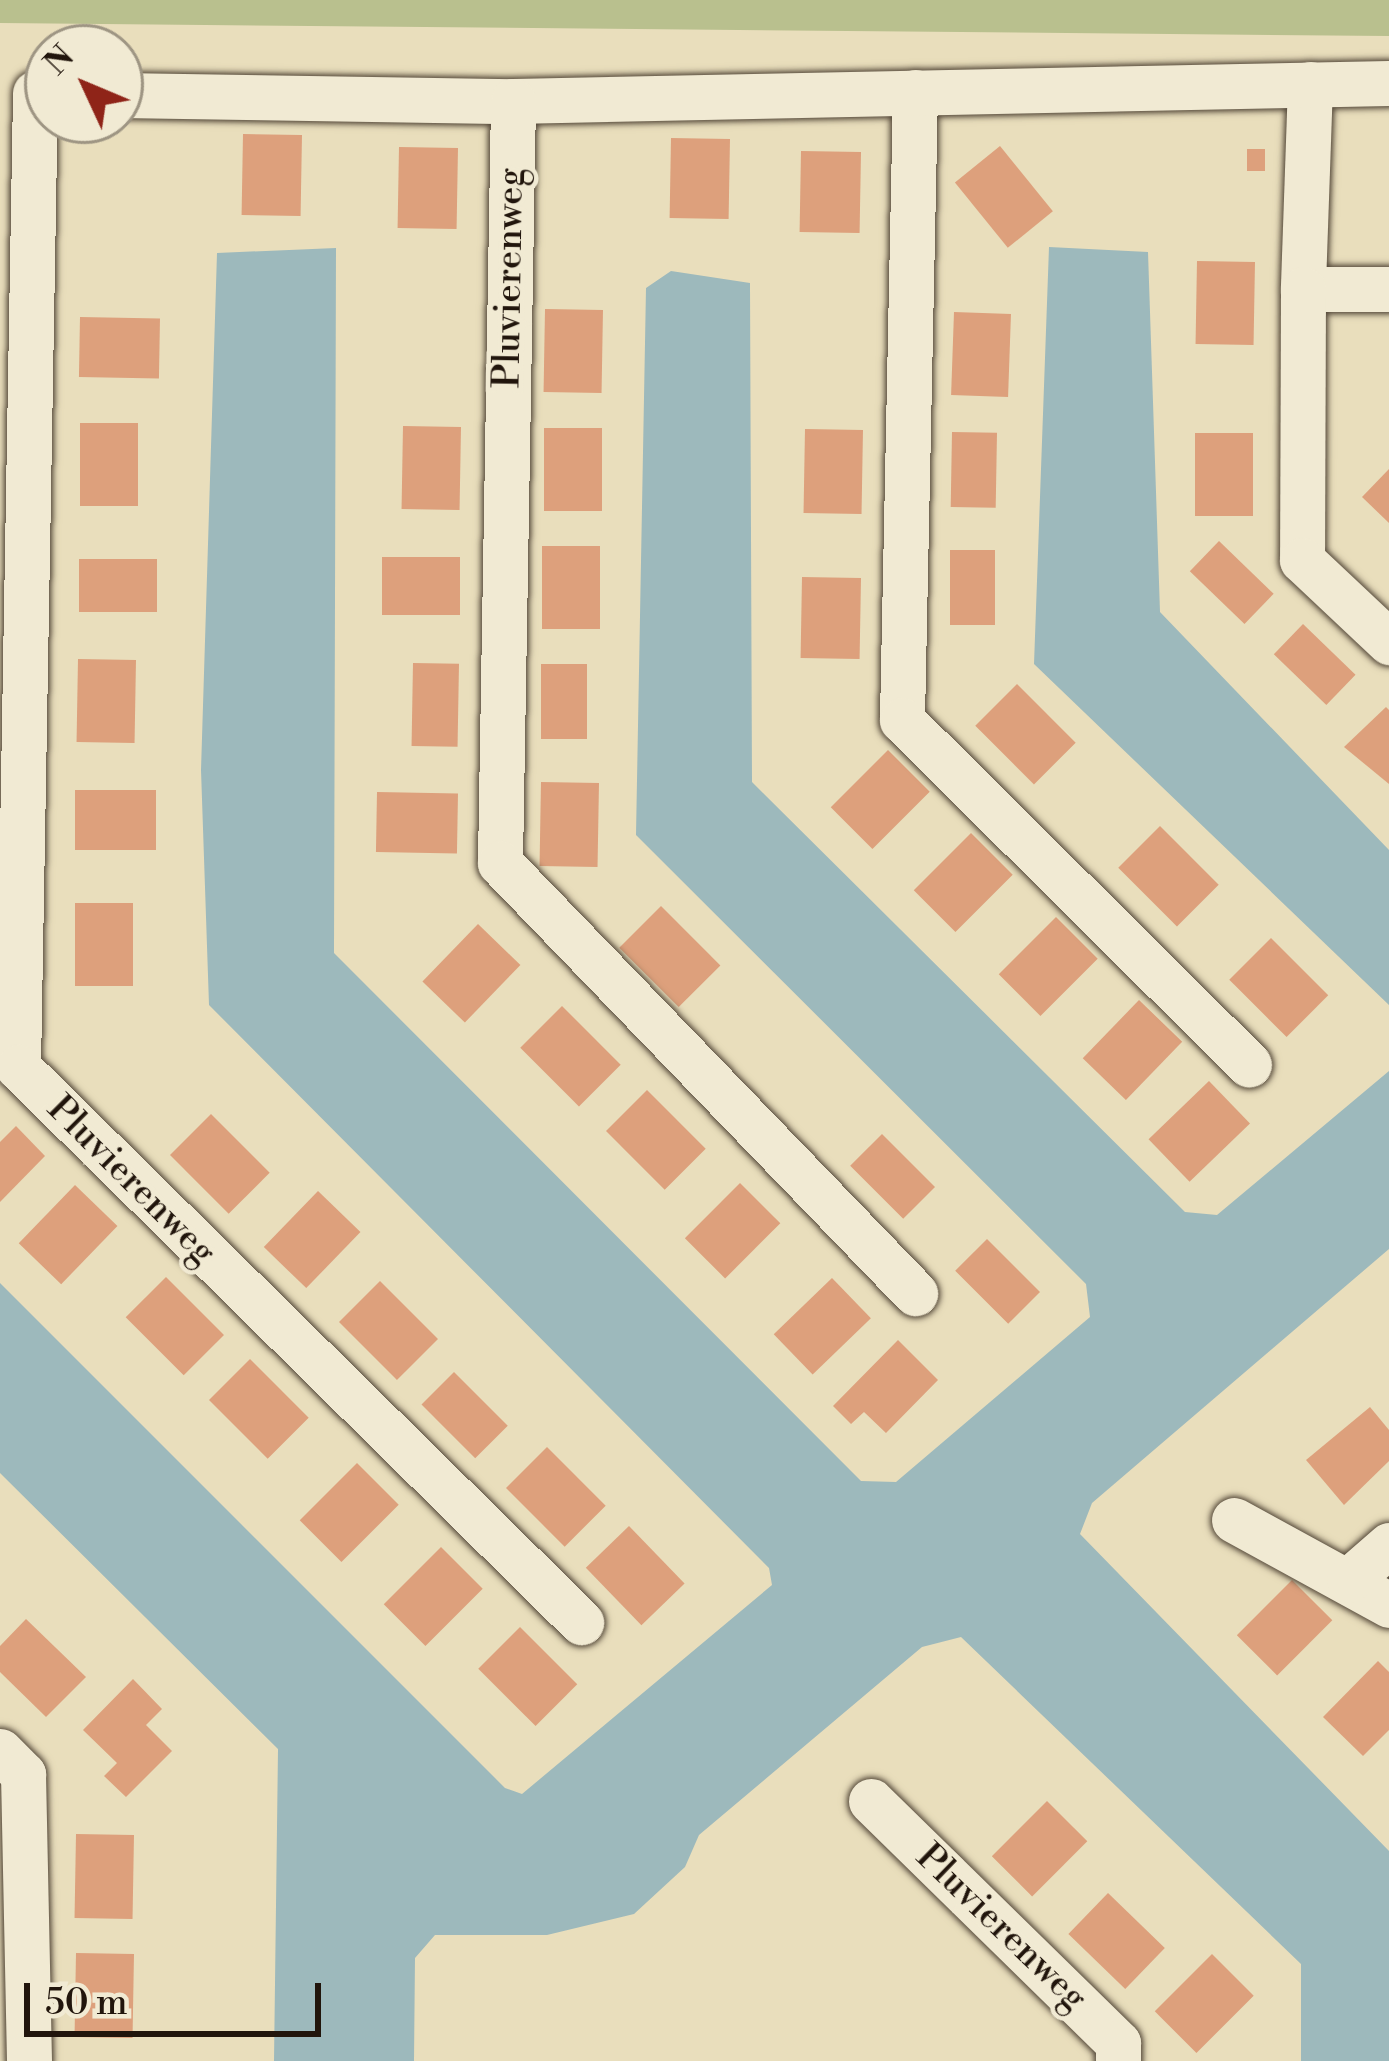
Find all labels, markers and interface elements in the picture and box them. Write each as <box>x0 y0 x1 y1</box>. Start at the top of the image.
north arrow <box>24 24 144 144</box>
text: N <box>36 37 84 84</box>
street label: Pluvierenweg <box>486 168 534 388</box>
street label: Pluvierenweg <box>38 1088 224 1274</box>
street label: Pluvierenweg <box>907 1836 1095 2020</box>
scale bar <box>30 1959 327 2033</box>
text: 50 m <box>45 1981 128 2026</box>

